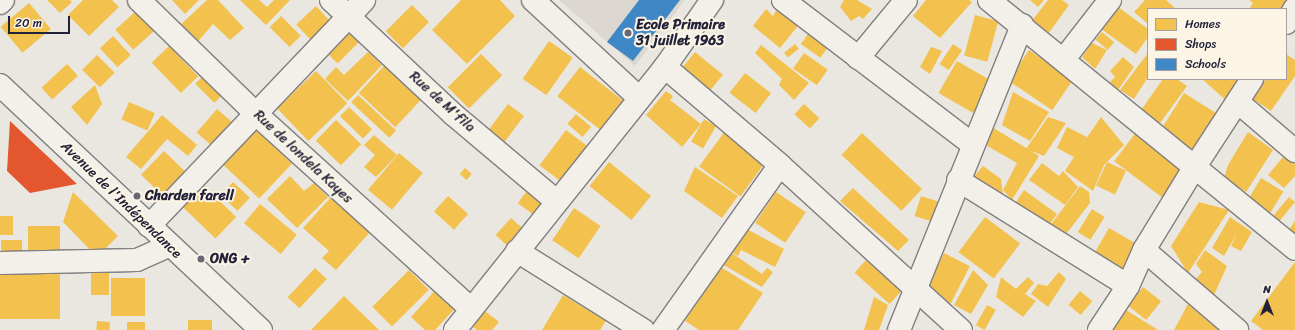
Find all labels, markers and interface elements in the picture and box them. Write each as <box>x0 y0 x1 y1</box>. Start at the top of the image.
scale bar <box>10 8 72 34</box>
legend <box>1147 8 1287 80</box>
text: 20 m <box>15 12 42 34</box>
text: Homes <box>1185 13 1221 35</box>
place label: Ecole Primaire 31 juillet 1963 <box>636 17 725 50</box>
marker: Ecole Primaire 31 juillet 1963 <box>623 28 633 38</box>
text: Shops <box>1185 33 1216 55</box>
text: Schools <box>1185 53 1226 75</box>
street label: Rue de M'fila <box>406 68 478 136</box>
street label: Rue de londela Kayes <box>250 107 356 207</box>
street label: Avenue de l'Indépendance <box>57 138 185 262</box>
place label: Charden farell <box>145 188 234 204</box>
marker: Charden farell <box>132 191 142 201</box>
place label: ONG + <box>210 251 250 267</box>
marker: ONG + <box>195 253 207 265</box>
text: N <box>1263 280 1271 299</box>
north arrow <box>1247 282 1287 322</box>

